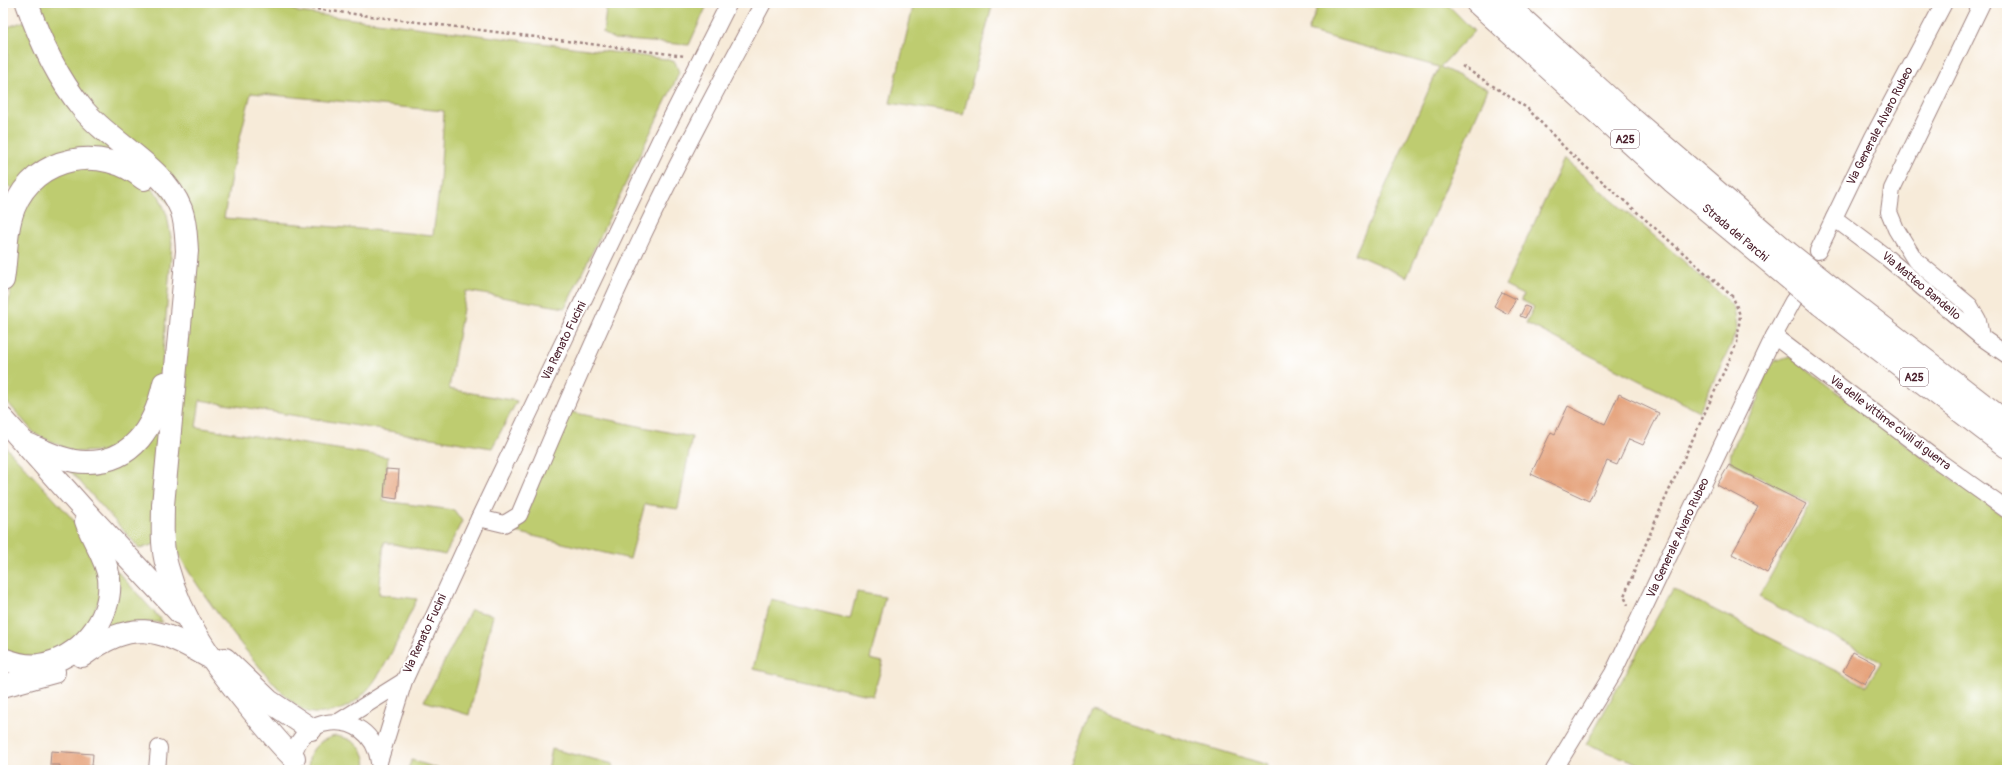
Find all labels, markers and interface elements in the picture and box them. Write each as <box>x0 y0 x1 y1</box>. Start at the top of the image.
street label: Via Generale Alvaro Rubeo <box>1844 64 1917 188</box>
road number: A25 <box>1611 130 1639 148</box>
street label: Strada dei Parchi <box>1699 201 1771 265</box>
street label: Via Matteo Bandello <box>1878 248 1964 324</box>
street label: Via Renato Fucini <box>538 299 590 383</box>
road number: A25 <box>1900 368 1928 386</box>
street label: Via delle vittime civili di guerra <box>1826 372 1954 474</box>
street label: Via Generale Alvaro Rubeo <box>1644 475 1713 601</box>
street label: Via Renato Fucini <box>400 592 450 676</box>

